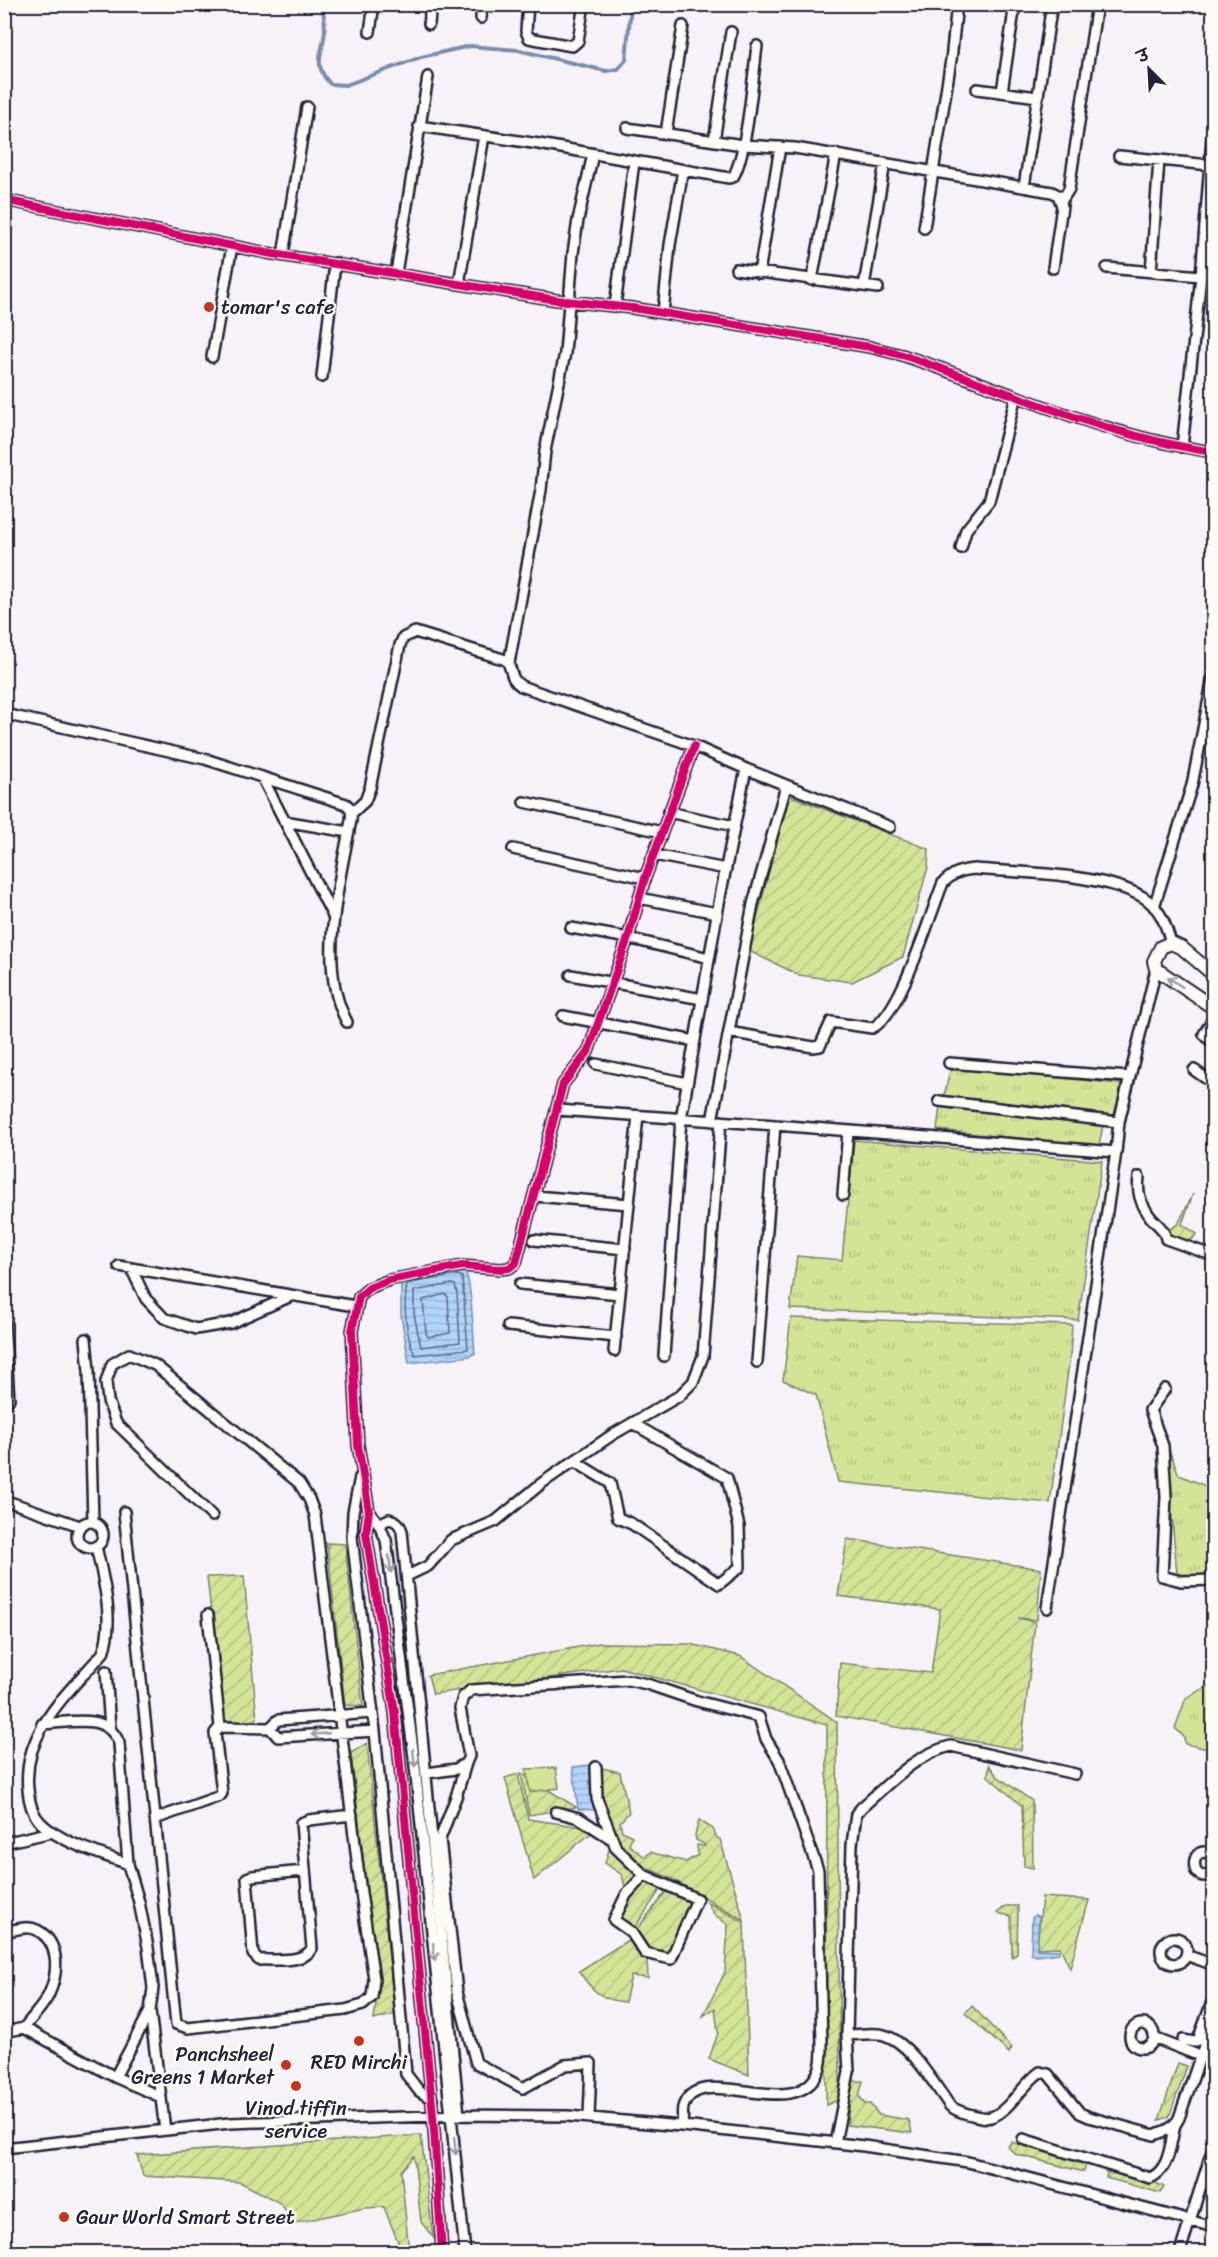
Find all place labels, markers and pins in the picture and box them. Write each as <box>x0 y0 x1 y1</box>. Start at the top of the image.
place label: tomar's cafe <box>221 290 334 325</box>
marker: tomar's cafe <box>202 300 216 314</box>
marker: RED Mirchi <box>352 2034 366 2048</box>
place label: Panchsheel Greens 1 Market <box>131 2037 275 2095</box>
place label: RED Mirchi <box>311 2045 409 2080</box>
marker: Panchsheel Greens 1 Market <box>279 2058 293 2072</box>
marker: Vinod tiffin service <box>289 2079 303 2093</box>
place label: Vinod tiffin service <box>245 2091 347 2149</box>
place label: Gaur World Smart Street <box>76 2200 295 2235</box>
marker: Gaur World Smart Street <box>57 2210 71 2224</box>

